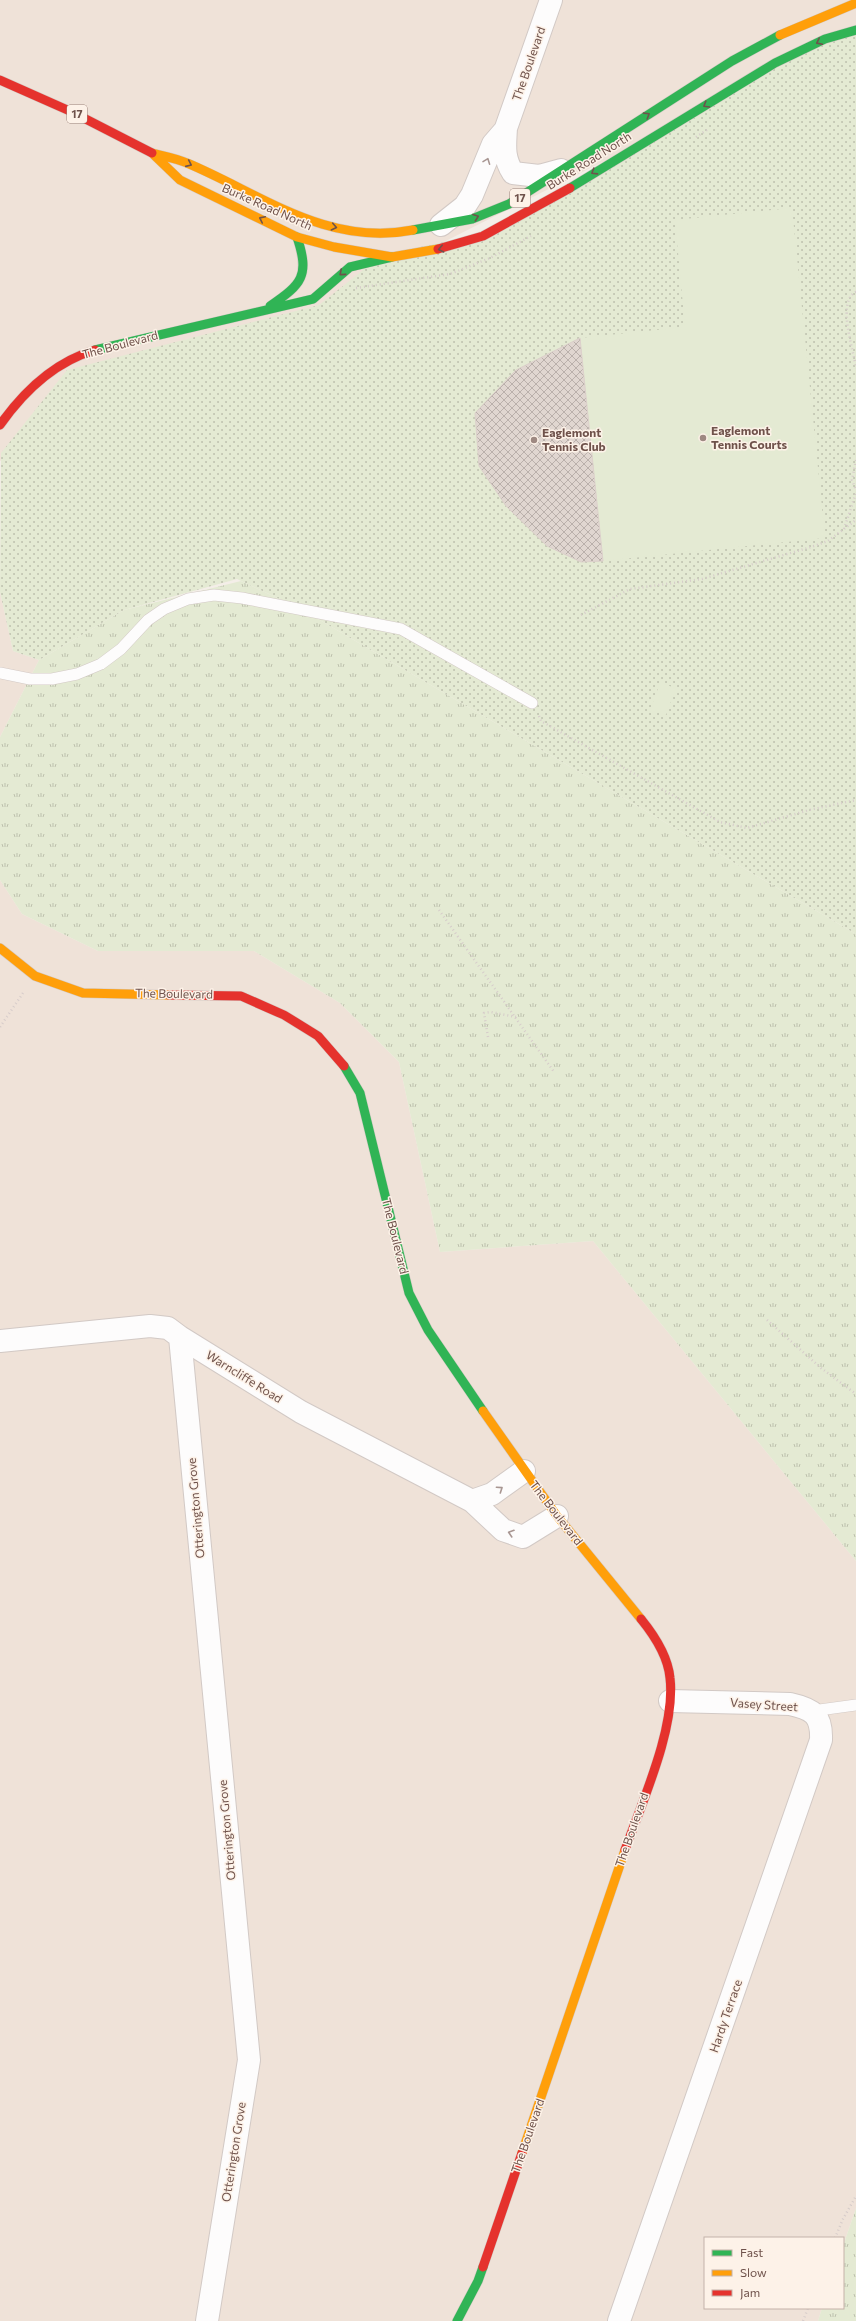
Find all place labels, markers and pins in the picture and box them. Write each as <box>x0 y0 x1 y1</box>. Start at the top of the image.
place label: Eaglemont Tennis Courts <box>711 423 788 451</box>
place label: Eaglemont Tennis Club <box>542 425 606 453</box>
marker: Eaglemont Tennis Courts <box>698 433 708 443</box>
marker: Eaglemont Tennis Club <box>529 435 539 445</box>

